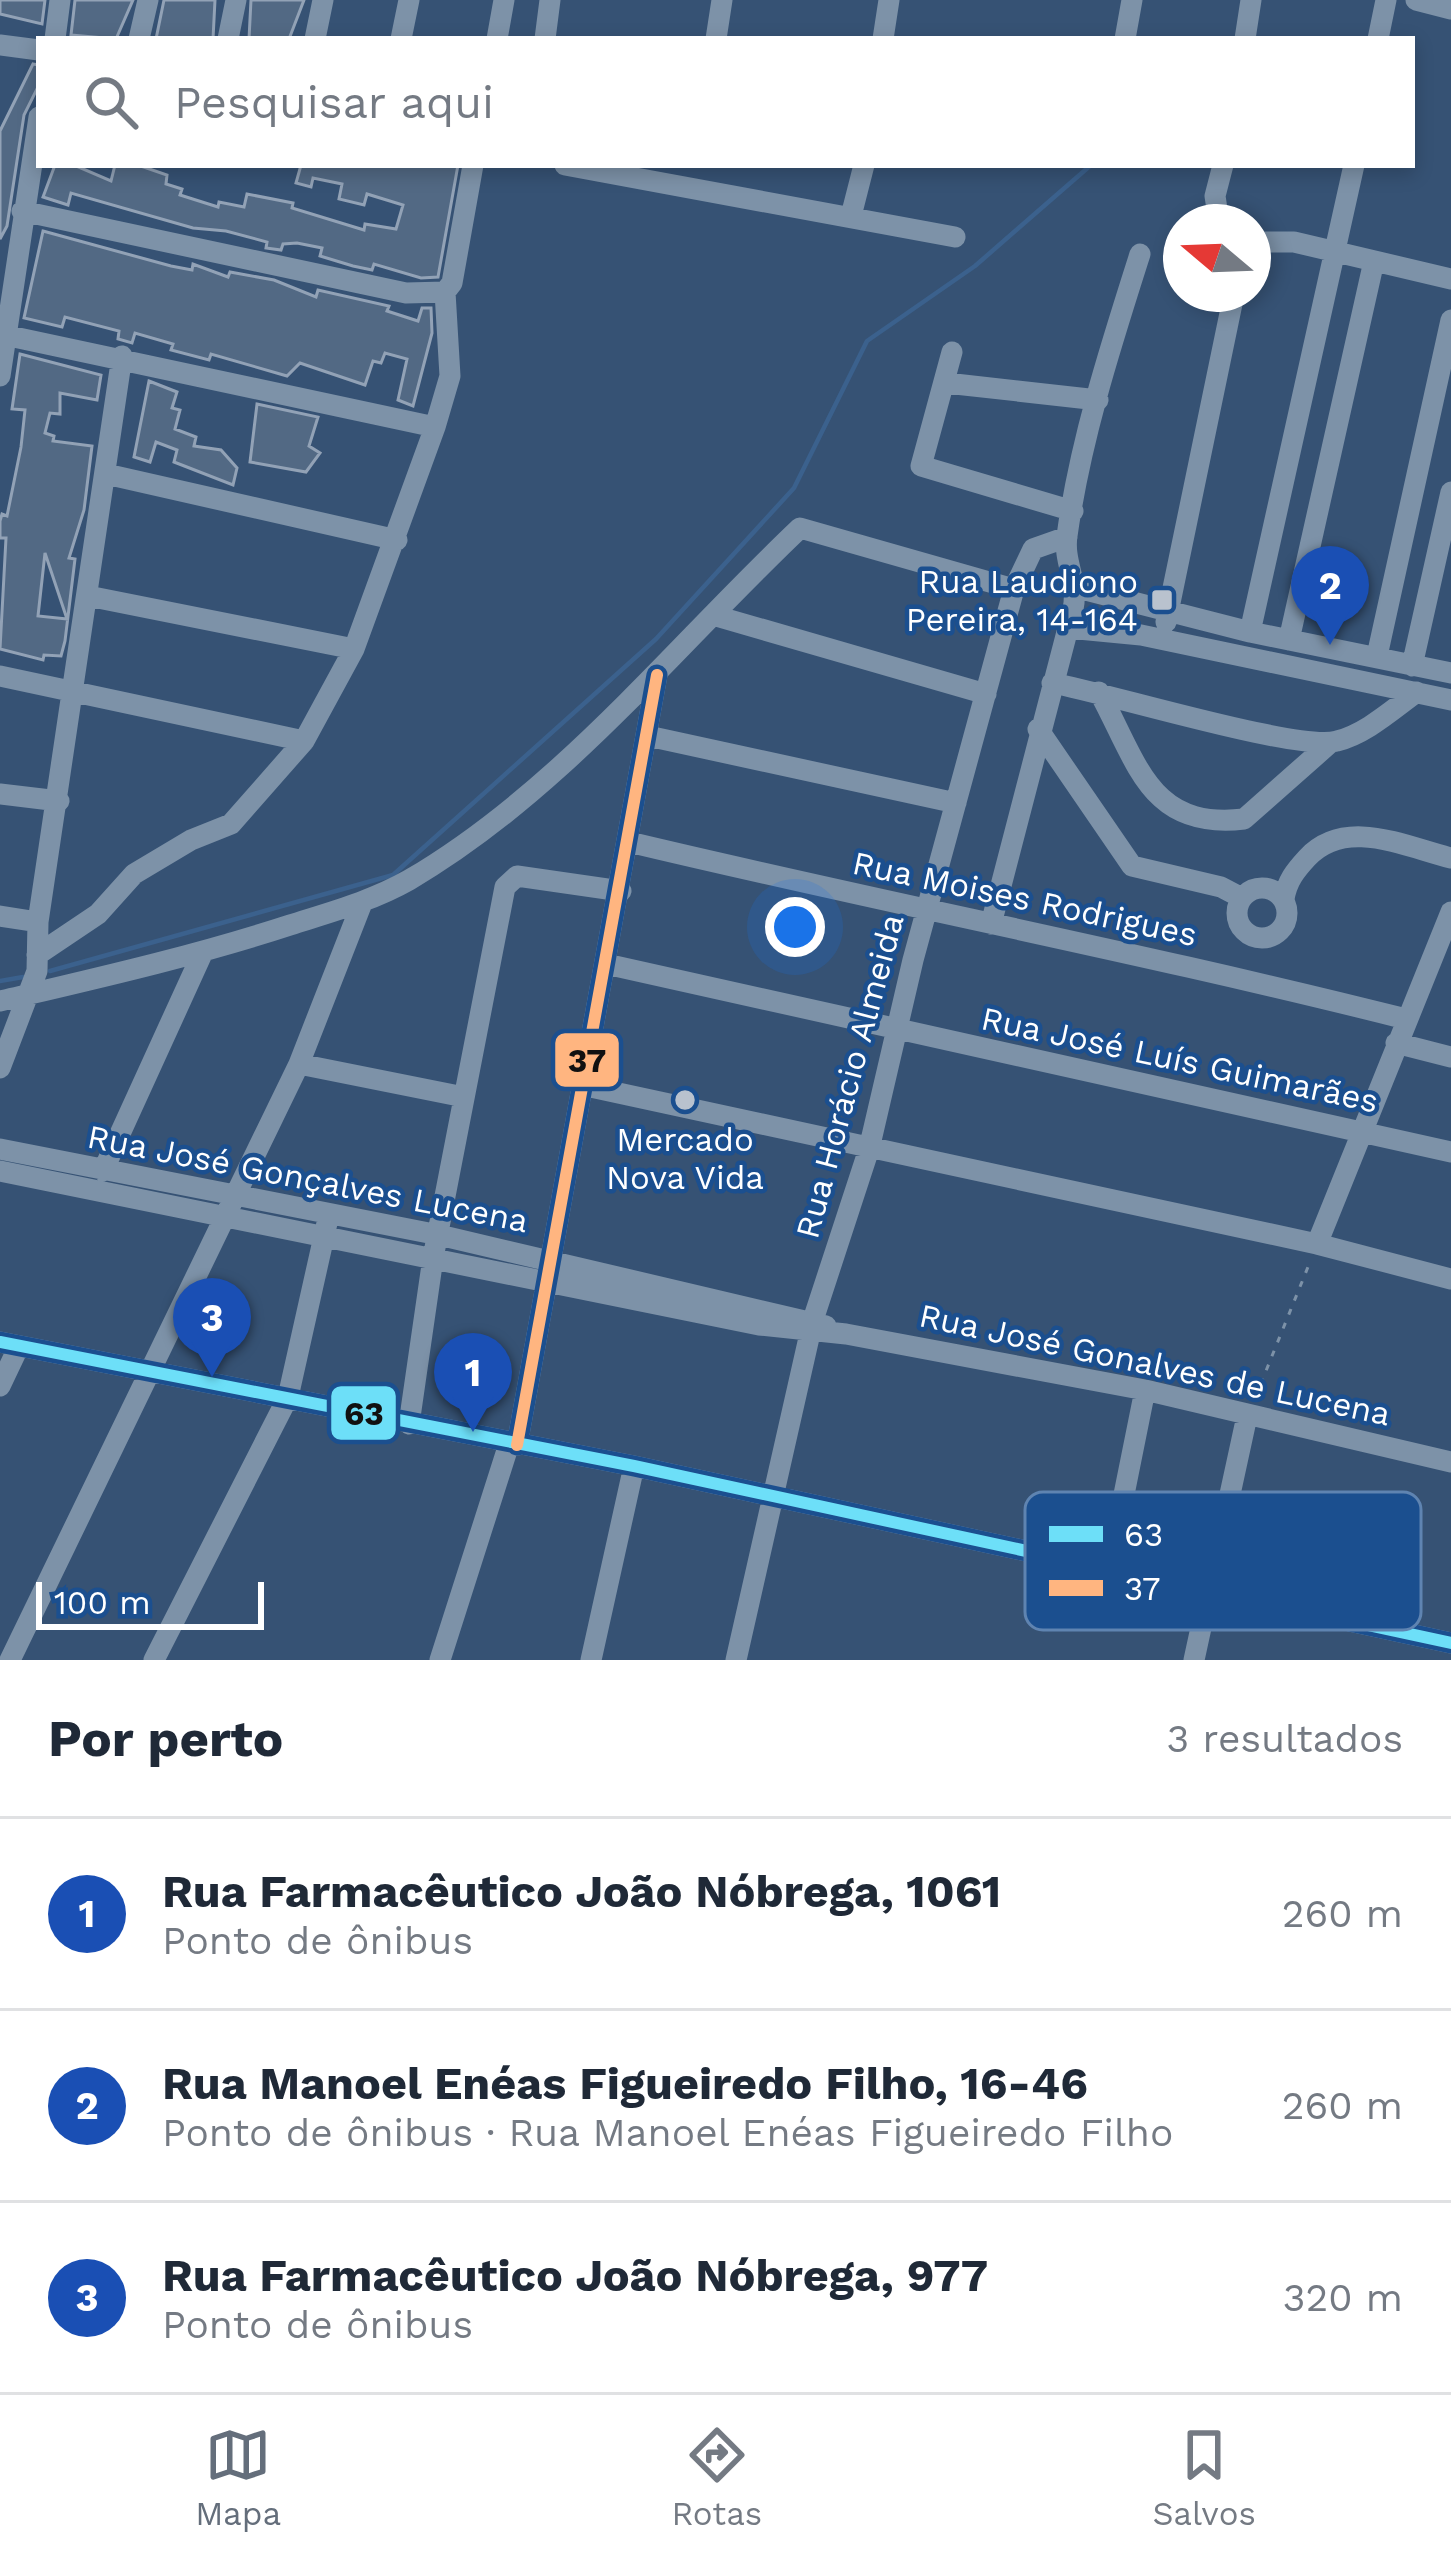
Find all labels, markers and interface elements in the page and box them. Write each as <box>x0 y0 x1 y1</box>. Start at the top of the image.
search box <box>36 36 1415 168</box>
icon: search <box>78 69 144 135</box>
text: Pesquisar aqui <box>174 76 494 129</box>
north arrow <box>1163 204 1271 312</box>
pin: 2 <box>1291 546 1369 645</box>
place label: Rua Laudiono Pereira, 14-164 <box>906 562 1138 639</box>
marker: Rua Laudiono Pereira, 14-164 <box>1149 587 1175 613</box>
street label: Rua Moises Rodrigues <box>849 843 1201 954</box>
your location <box>765 897 825 957</box>
street label: Rua Horácio Almeida <box>787 910 912 1243</box>
street label: Rua José Luís Guimarães <box>978 998 1382 1121</box>
line badge: 37 <box>553 1031 621 1089</box>
text: 37 <box>568 1041 606 1080</box>
marker: Mercado Nova Vida <box>672 1087 698 1113</box>
street label: Rua José Gonçalves Lucena <box>84 1117 532 1240</box>
place label: Mercado Nova Vida <box>606 1120 764 1197</box>
pin: 3 <box>173 1278 251 1377</box>
street label: Rua José Gonalves de Lucena <box>916 1295 1394 1434</box>
pin: 1 <box>434 1333 512 1432</box>
line badge: 63 <box>329 1384 398 1442</box>
text: 63 <box>344 1394 384 1433</box>
legend <box>1025 1492 1421 1630</box>
text: 63 <box>1124 1515 1163 1554</box>
text: 37 <box>1124 1569 1160 1608</box>
scale bar <box>36 1576 264 1629</box>
text: 100 m <box>54 1583 151 1622</box>
text: Por perto <box>48 1709 283 1768</box>
text: 3 resultados <box>1167 1716 1403 1761</box>
text: Rua Farmacêutico João Nóbrega, 1061 <box>162 1865 1001 1918</box>
text: 1 <box>79 1891 95 1936</box>
text: 260 m <box>1282 1891 1403 1936</box>
text: Ponto de ônibus <box>162 1918 473 1963</box>
text: Rua Manoel Enéas Figueiredo Filho, 16-46 <box>162 2057 1088 2110</box>
text: 2 <box>75 2083 99 2128</box>
text: 260 m <box>1282 2083 1403 2128</box>
text: Ponto de ônibus · Rua Manoel Enéas Figueiredo Filho <box>162 2110 1173 2155</box>
text: Rua Farmacêutico João Nóbrega, 977 <box>162 2249 988 2302</box>
text: 3 <box>75 2275 99 2320</box>
text: 320 m <box>1283 2275 1403 2320</box>
text: Ponto de ônibus <box>162 2302 473 2347</box>
tab: Mapa <box>195 2422 281 2533</box>
tab: Rotas <box>671 2422 762 2533</box>
tab: Salvos <box>1153 2422 1256 2533</box>

